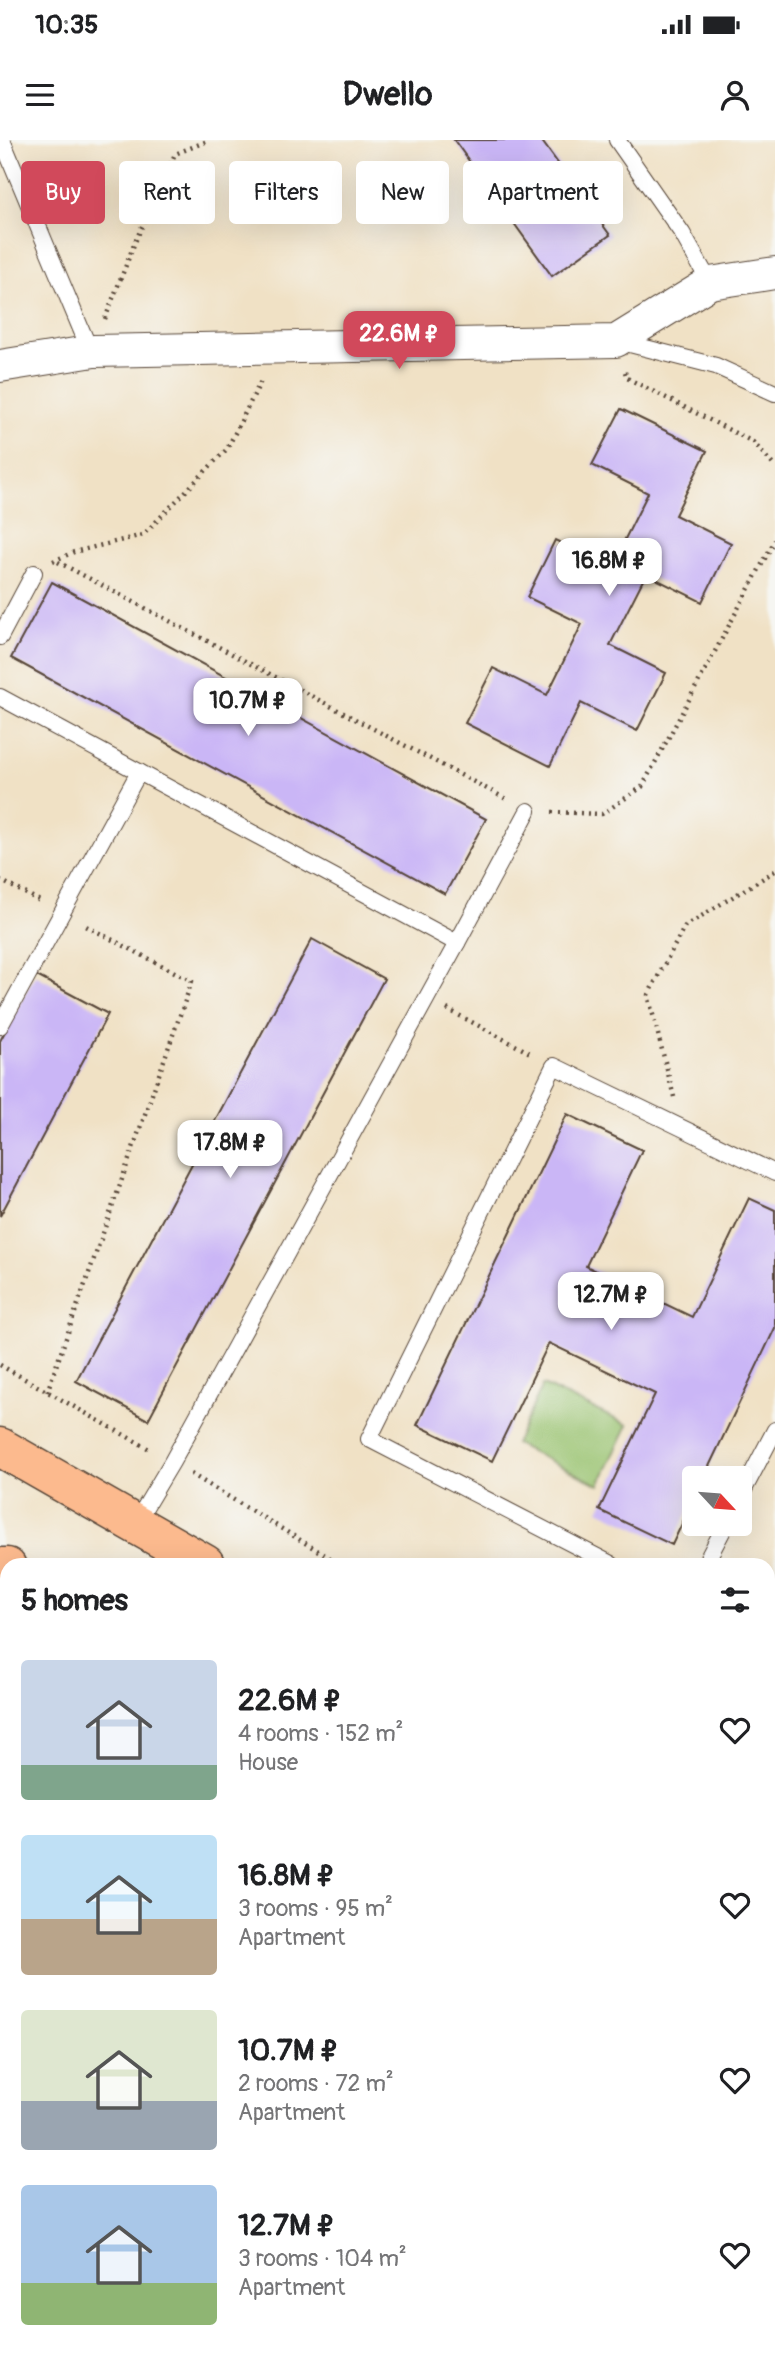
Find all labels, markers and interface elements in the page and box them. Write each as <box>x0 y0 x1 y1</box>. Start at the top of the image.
text: 10:35 <box>35 9 98 41</box>
text: Dwello <box>343 75 432 115</box>
icon: menu <box>21 76 59 114</box>
icon: person <box>716 76 754 114</box>
chip: Buy <box>21 161 105 224</box>
chip: Rent <box>119 161 215 224</box>
chip: Filters <box>229 161 342 224</box>
chip: New <box>356 161 449 224</box>
chip: Apartment <box>463 161 623 224</box>
pin: 22.6M ₽ <box>334 312 464 371</box>
text: 22.6M ₽ <box>359 319 439 348</box>
pin: 16.8M ₽ <box>544 538 674 598</box>
text: 16.8M ₽ <box>572 546 646 575</box>
pin: 10.7M ₽ <box>183 678 313 738</box>
text: 10.7M ₽ <box>209 686 287 715</box>
pin: 17.8M ₽ <box>165 1121 295 1180</box>
text: 17.8M ₽ <box>193 1128 267 1157</box>
pin: 12.7M ₽ <box>546 1272 676 1332</box>
text: 12.7M ₽ <box>574 1280 648 1309</box>
north arrow <box>682 1466 752 1536</box>
map controls <box>682 1466 752 1536</box>
icon: filters <box>716 1581 754 1619</box>
text: 5 homes <box>21 1582 128 1619</box>
text: 22.6M ₽ <box>238 1682 342 1719</box>
icon: home <box>77 1688 161 1772</box>
icon: heart <box>716 1711 754 1749</box>
text: 4 rooms · 152 m² <box>238 1719 404 1748</box>
text: House <box>238 1748 298 1777</box>
text: 16.8M ₽ <box>238 1857 335 1894</box>
icon: home <box>77 1863 161 1947</box>
icon: heart <box>716 1886 754 1924</box>
text: 3 rooms · 95 m² <box>238 1894 393 1923</box>
text: Apartment <box>238 1923 345 1952</box>
text: 10.7M ₽ <box>238 2032 339 2069</box>
icon: home <box>77 2038 161 2122</box>
icon: heart <box>716 2061 754 2099</box>
text: 2 rooms · 72 m² <box>238 2069 394 2098</box>
text: Apartment <box>238 2098 345 2127</box>
text: 12.7M ₽ <box>238 2207 335 2244</box>
icon: home <box>77 2213 161 2297</box>
icon: heart <box>716 2236 754 2274</box>
text: 3 rooms · 104 m² <box>238 2244 407 2273</box>
text: Apartment <box>238 2273 345 2302</box>

